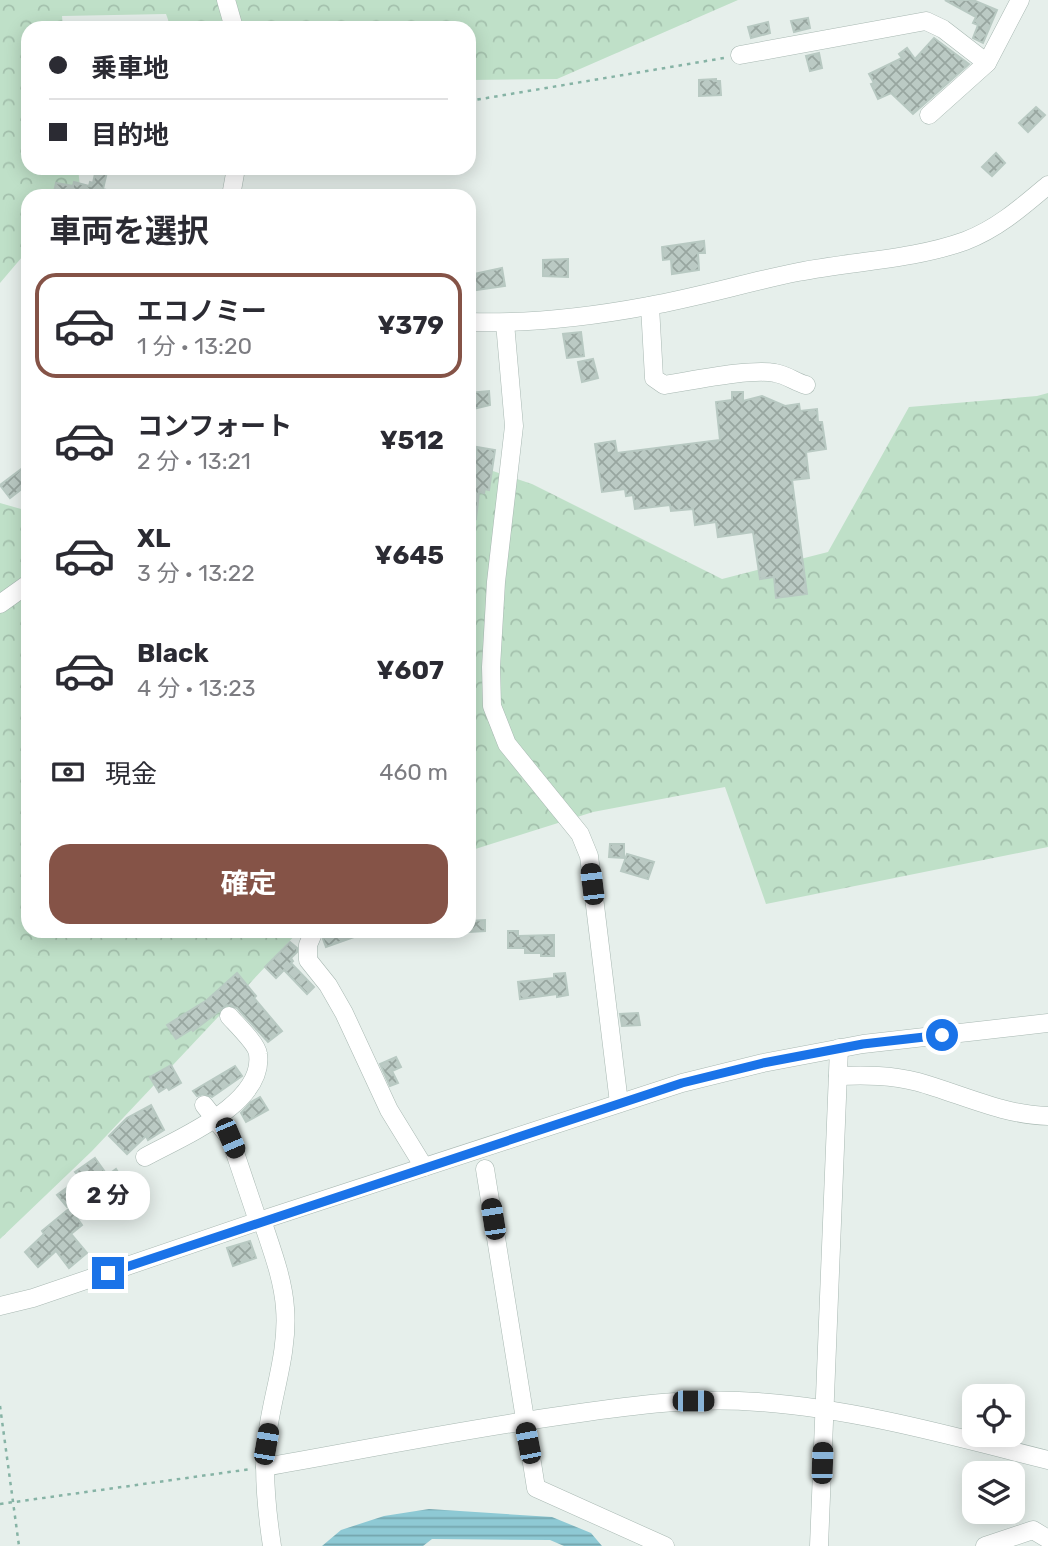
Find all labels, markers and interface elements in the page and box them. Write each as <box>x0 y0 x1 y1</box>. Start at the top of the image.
text: 乗車地 <box>91 53 169 84</box>
text: 目的地 <box>91 120 169 151</box>
text: 車両を選択 <box>49 212 209 250</box>
icon: car <box>53 294 116 357</box>
text: エコノミー <box>137 296 267 327</box>
text: ¥379 <box>377 310 444 341</box>
text: 1 分 · 13:20 <box>137 332 252 360</box>
icon: car <box>53 409 116 472</box>
text: コンフォート <box>137 411 292 442</box>
text: ¥512 <box>380 425 444 456</box>
text: 2 分 · 13:21 <box>137 447 251 475</box>
text: XL <box>137 523 170 554</box>
icon: car <box>53 524 116 587</box>
text: ¥645 <box>375 540 444 571</box>
text: 3 分 · 13:22 <box>137 559 255 587</box>
text: Black <box>137 638 209 669</box>
icon: car <box>53 639 116 702</box>
text: ¥607 <box>377 655 444 686</box>
text: 4 分 · 13:23 <box>137 674 256 702</box>
icon: cash <box>49 753 87 791</box>
text: 460 m <box>379 758 448 786</box>
text: 現金 <box>105 759 157 790</box>
button: 確定 <box>49 844 448 924</box>
car <box>580 862 605 906</box>
route start <box>926 1019 958 1051</box>
car <box>213 1115 248 1161</box>
callout: 2 分 <box>66 1172 150 1220</box>
text: 2 分 <box>87 1181 129 1209</box>
car <box>480 1197 507 1241</box>
route end <box>92 1257 124 1289</box>
map controls <box>962 1384 1025 1524</box>
button: locate <box>962 1384 1025 1447</box>
car <box>673 1391 715 1412</box>
car <box>514 1420 543 1466</box>
car <box>253 1421 280 1467</box>
car <box>811 1442 834 1484</box>
button: layers <box>962 1461 1025 1524</box>

